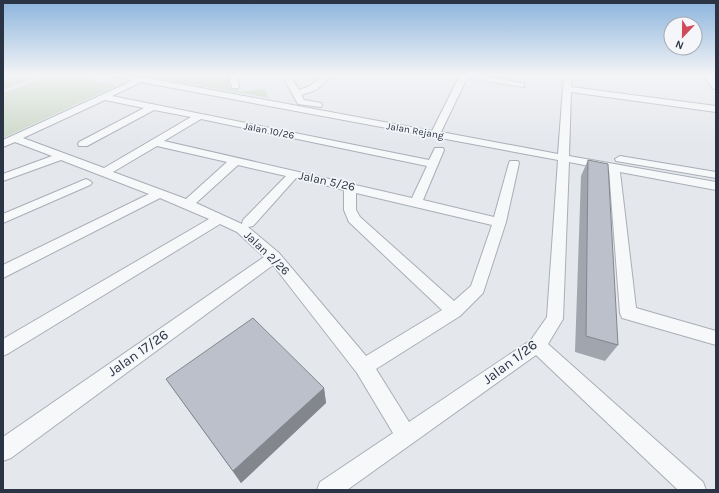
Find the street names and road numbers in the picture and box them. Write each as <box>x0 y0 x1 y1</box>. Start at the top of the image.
street label: Jalan 10/26 <box>243 120 296 142</box>
street label: Jalan Rejang <box>385 120 445 142</box>
street label: Jalan 5/26 <box>298 168 357 194</box>
street label: Jalan 2/26 <box>241 228 293 278</box>
street label: Jalan 17/26 <box>104 326 172 380</box>
street label: Jalan 1/26 <box>480 336 540 388</box>

